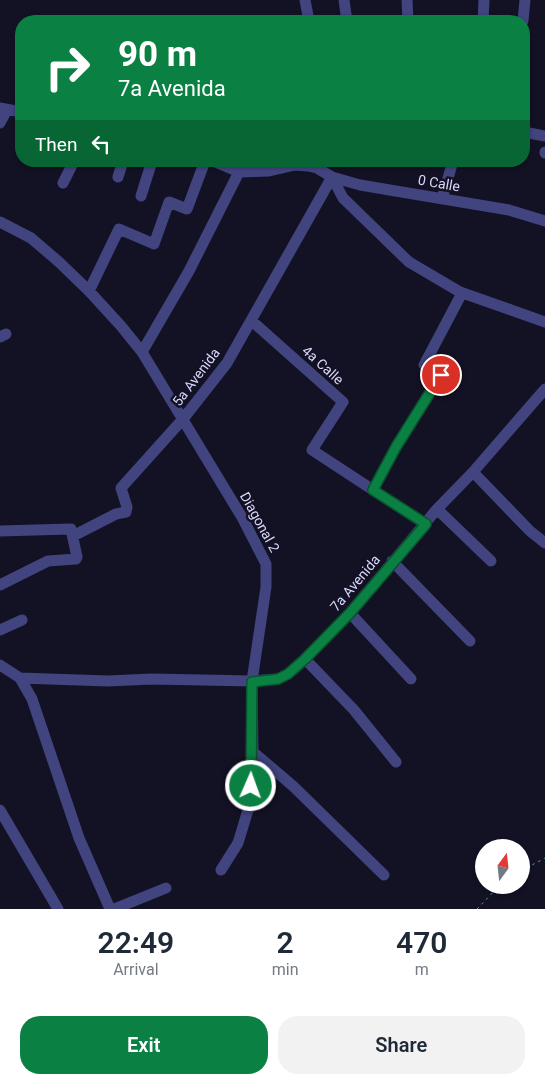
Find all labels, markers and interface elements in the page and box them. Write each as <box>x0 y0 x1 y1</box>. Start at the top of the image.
text: 90 m <box>118 34 197 75</box>
icon: right <box>35 35 100 100</box>
text: 7a Avenida <box>118 76 226 101</box>
icon: left <box>87 130 115 158</box>
text: Then <box>35 133 77 156</box>
street label: 0 Calle <box>417 171 461 195</box>
street label: 4a Calle <box>299 342 347 388</box>
street label: 5a Avenida <box>169 345 223 409</box>
pin <box>420 354 462 396</box>
icon: arrive <box>427 361 455 389</box>
street label: Diagonal 2 <box>237 489 283 555</box>
street label: 7a Avenida <box>327 552 383 614</box>
position arrow <box>224 759 276 811</box>
north arrow <box>475 839 530 894</box>
map controls <box>475 839 530 894</box>
text: 22:49 <box>98 925 174 960</box>
text: 2 <box>277 925 294 960</box>
text: 470 <box>396 925 447 960</box>
text: Arrival <box>113 960 159 979</box>
text: min <box>272 960 299 979</box>
text: m <box>415 960 429 979</box>
button: Exit <box>20 1016 268 1074</box>
button: Share <box>278 1016 525 1074</box>

